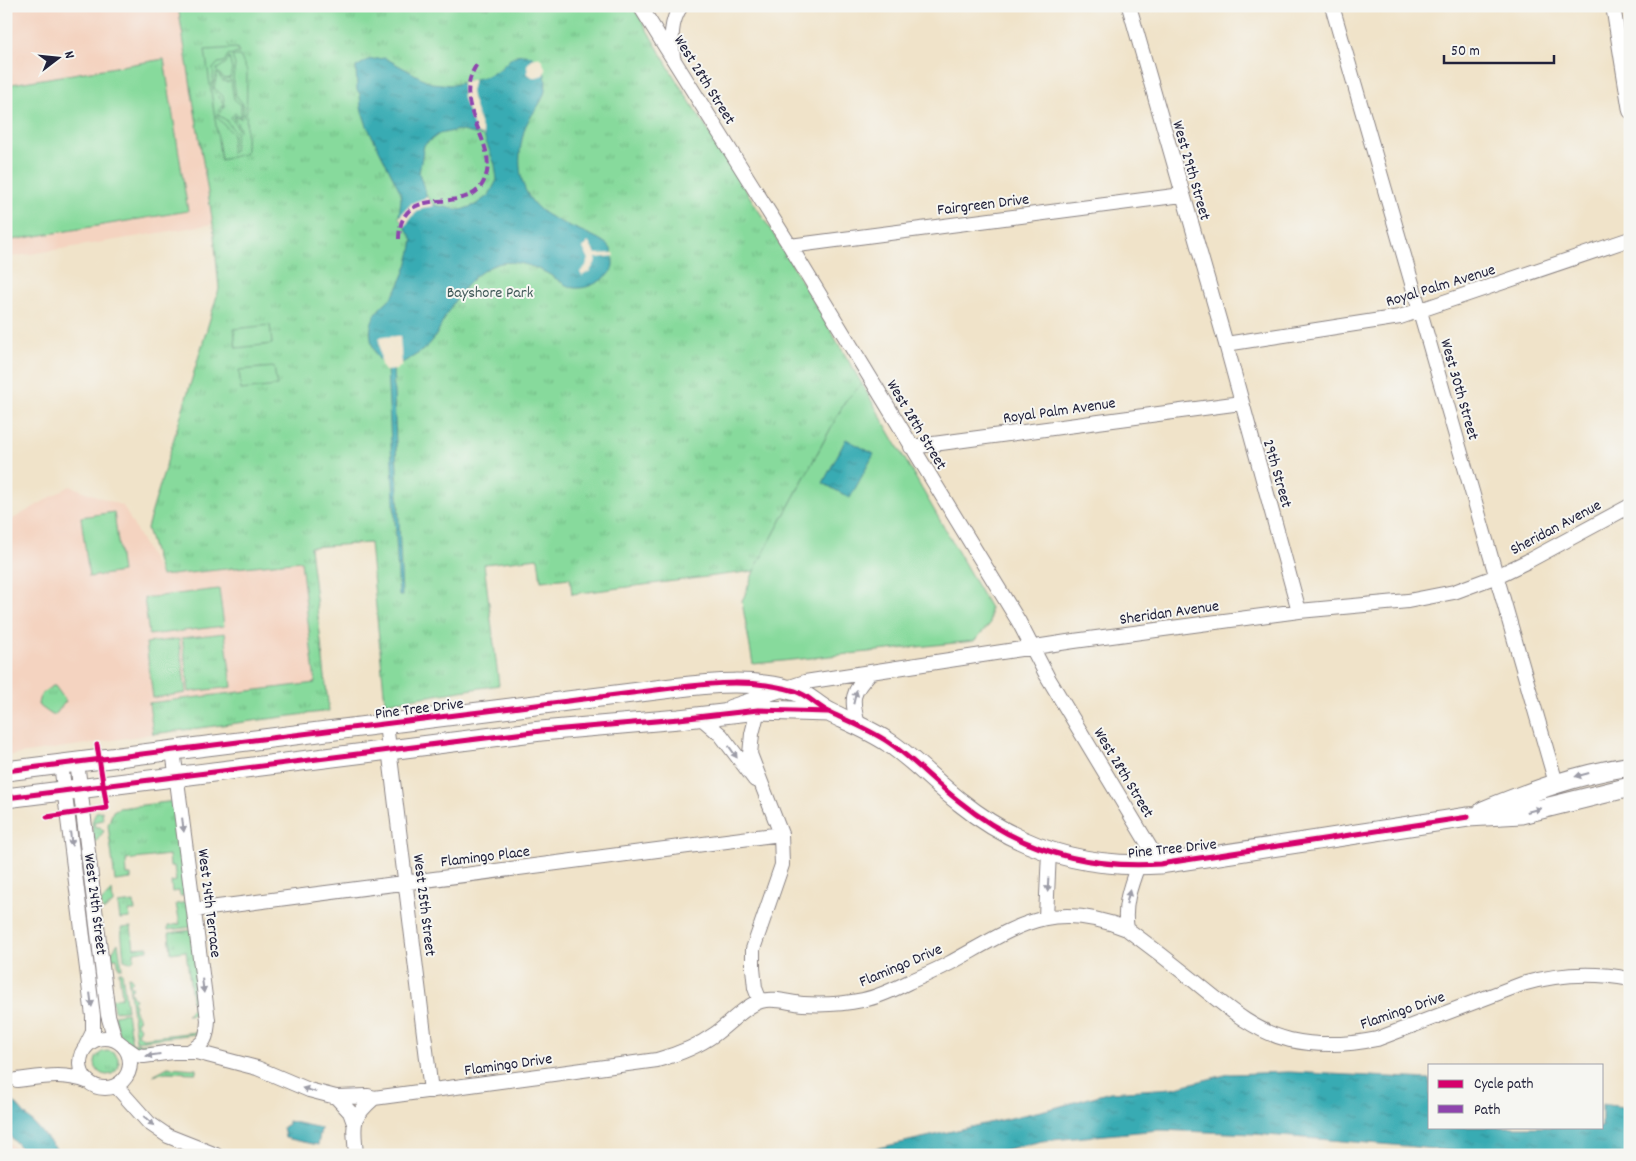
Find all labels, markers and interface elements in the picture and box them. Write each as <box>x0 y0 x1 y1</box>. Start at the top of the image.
street label: West 28th Street <box>667 31 741 130</box>
north arrow <box>32 32 82 82</box>
scale bar <box>1444 32 1554 64</box>
text: 50 m <box>1451 41 1480 63</box>
text: N <box>58 49 79 61</box>
street label: West 29th Street <box>1165 118 1216 223</box>
street label: Fairgreen Drive <box>936 188 1031 223</box>
street label: Royal Palm Avenue <box>1383 259 1498 314</box>
park label: Bayshore Park <box>447 282 533 305</box>
street label: West 30th Street <box>1433 336 1484 443</box>
street label: West 28th Street <box>880 376 952 475</box>
street label: Royal Palm Avenue <box>1002 392 1117 431</box>
street label: 29th Street <box>1256 437 1297 511</box>
street label: Sheridan Avenue <box>1507 495 1606 562</box>
street label: Sheridan Avenue <box>1118 595 1221 632</box>
one-way arrow <box>851 689 859 704</box>
street label: Pine Tree Drive <box>374 693 465 726</box>
street label: West 28th Street <box>1087 724 1159 823</box>
one-way arrow <box>728 745 738 759</box>
one-way arrow <box>1574 771 1590 779</box>
one-way arrow <box>1526 806 1542 814</box>
one-way arrow <box>179 817 187 833</box>
one-way arrow <box>67 831 75 847</box>
street label: Pine Tree Drive <box>1127 833 1218 866</box>
street label: Flamingo Place <box>439 841 531 874</box>
street label: West 24th Terrace <box>190 848 227 959</box>
street label: West 24th Street <box>77 852 112 956</box>
street label: West 25th Street <box>406 853 441 958</box>
one-way arrow <box>1043 877 1051 893</box>
one-way arrow <box>1124 889 1132 904</box>
street label: Flamingo Drive <box>856 938 946 994</box>
one-way arrow <box>199 978 207 994</box>
street label: Flamingo Drive <box>1357 986 1448 1037</box>
one-way arrow <box>87 992 95 1008</box>
street label: Flamingo Drive <box>463 1048 554 1083</box>
one-way arrow <box>145 1051 161 1059</box>
legend <box>1428 1064 1604 1128</box>
text: Cycle path <box>1474 1074 1534 1096</box>
one-way arrow <box>302 1086 317 1094</box>
text: Path <box>1474 1100 1500 1122</box>
one-way arrow <box>142 1116 155 1127</box>

